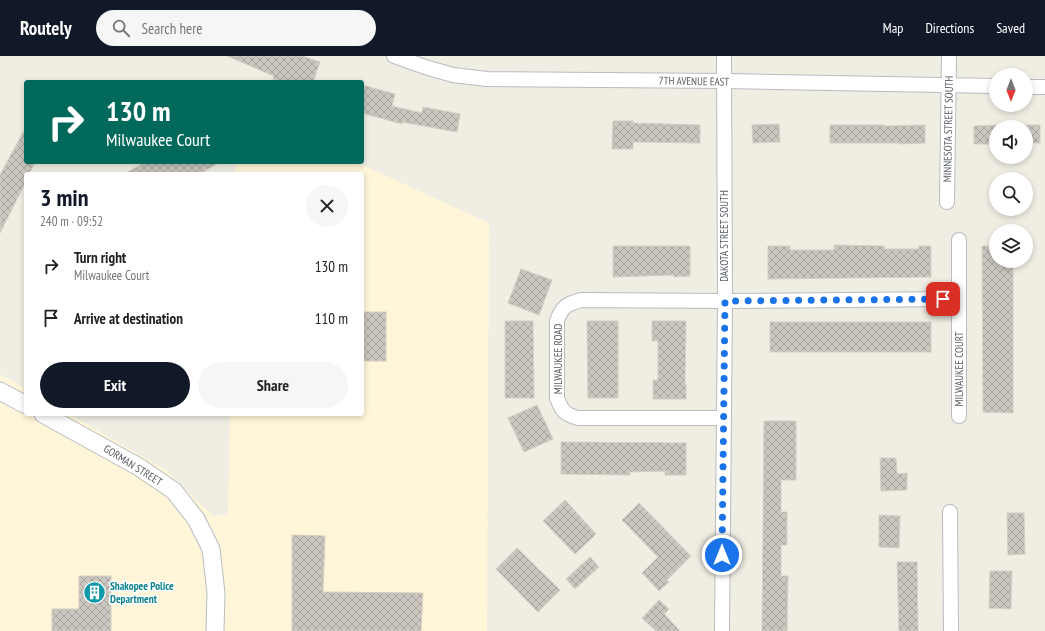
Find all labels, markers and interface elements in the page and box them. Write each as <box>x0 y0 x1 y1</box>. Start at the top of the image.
search box <box>96 10 376 46</box>
text: Routely <box>20 16 72 40</box>
icon: search <box>110 17 132 39</box>
text: Search here <box>142 19 203 38</box>
text: Map <box>883 19 903 37</box>
text: Directions <box>925 19 974 37</box>
text: Saved <box>996 19 1025 37</box>
north arrow <box>989 68 1033 112</box>
map controls <box>989 68 1033 268</box>
street label: 7TH AVENUE EAST <box>659 73 730 89</box>
street label: MINNESOTA STREET SOUTH <box>940 76 956 182</box>
text: 130 m <box>106 92 170 129</box>
icon: right <box>40 96 92 148</box>
button: sound <box>989 120 1033 164</box>
text: Milwaukee Court <box>106 128 210 151</box>
button: search <box>989 172 1033 216</box>
text: 3 min <box>40 182 88 213</box>
button: close <box>306 185 348 227</box>
street label: DAKOTA STREET SOUTH <box>717 190 731 282</box>
text: 240 m · 09:52 <box>40 213 103 230</box>
button: layers <box>989 224 1033 268</box>
text: Turn right <box>74 248 126 267</box>
icon: right <box>40 255 62 277</box>
text: 130 m <box>315 257 348 276</box>
text: Milwaukee Court <box>74 267 149 284</box>
pin <box>926 282 960 316</box>
icon: arrive <box>932 288 954 310</box>
icon: arrive <box>40 307 62 329</box>
text: Arrive at destination <box>74 309 183 328</box>
text: 110 m <box>315 309 348 328</box>
street label: MILWAUKEE ROAD <box>551 324 565 394</box>
street label: MILWAUKEE COURT <box>952 331 966 406</box>
button: Exit <box>40 362 190 408</box>
button: Share <box>198 362 348 408</box>
street label: GORMAN STREET <box>101 441 165 489</box>
position arrow <box>701 534 743 576</box>
building icon: Shakopee Police Department <box>82 579 108 605</box>
place label: Shakopee Police Department <box>110 579 174 606</box>

